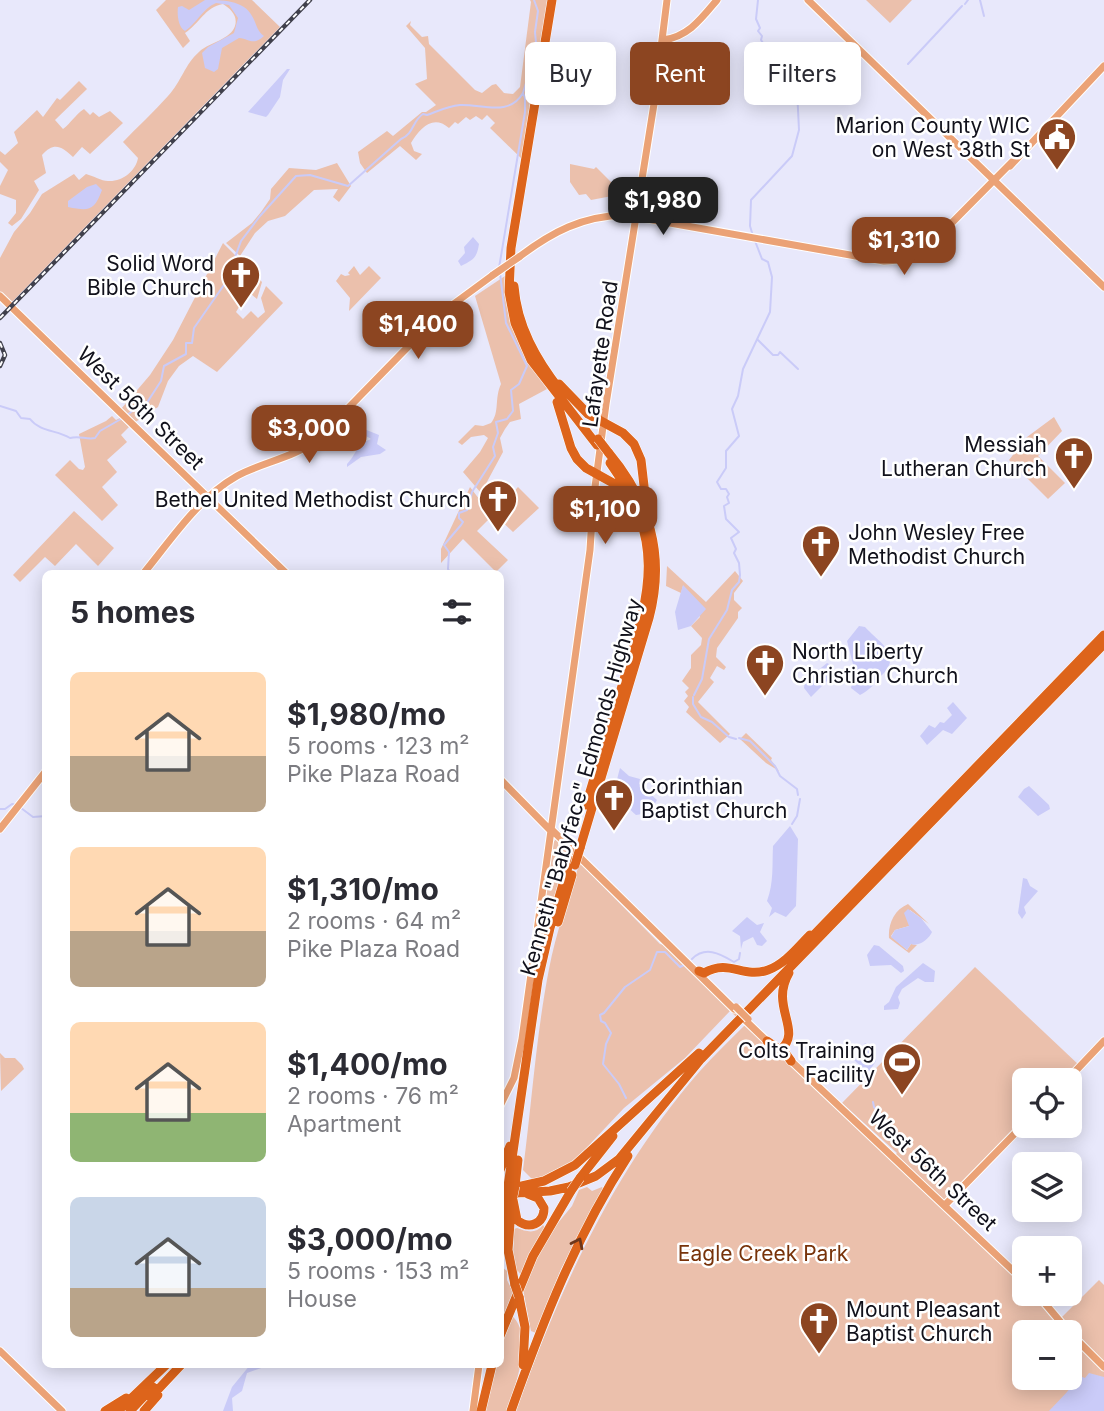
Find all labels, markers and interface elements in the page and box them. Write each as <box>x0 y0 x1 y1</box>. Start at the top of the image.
chip: Buy <box>525 42 616 105</box>
chip: Rent <box>630 42 730 105</box>
chip: Filters <box>744 42 861 105</box>
place label: Marion County WIC on West 38th St <box>836 113 1030 162</box>
public building icon: Marion County WIC on West 38th St <box>1036 116 1078 171</box>
pin: $1,980 <box>606 177 720 237</box>
text: $1,980 <box>624 186 702 214</box>
pin: $1,310 <box>847 218 961 277</box>
text: $1,310 <box>868 226 940 254</box>
place label: Solid Word Bible Church <box>87 251 214 300</box>
church icon: Solid Word Bible Church <box>220 254 262 309</box>
street label: Lafayette Road <box>577 279 623 429</box>
pin: $1,400 <box>361 302 475 361</box>
text: $1,400 <box>378 310 458 338</box>
street label: West 56th Street <box>73 341 209 475</box>
pin: $3,000 <box>252 406 366 465</box>
text: $3,000 <box>268 414 350 442</box>
place label: Messiah Lutheran Church <box>881 432 1047 481</box>
church icon: Messiah Lutheran Church <box>1053 435 1095 490</box>
church icon: Bethel United Methodist Church <box>477 478 519 533</box>
pin: $1,100 <box>548 486 662 546</box>
place label: Bethel United Methodist Church <box>155 487 471 512</box>
text: $1,100 <box>569 495 641 523</box>
place label: John Wesley Free Methodist Church <box>848 520 1025 569</box>
church icon: John Wesley Free Methodist Church <box>800 523 842 578</box>
icon: filters <box>438 593 476 631</box>
text: 5 homes <box>70 594 195 630</box>
street label: Kenneth "Babyface" Edmonds Highway <box>515 595 647 979</box>
place label: North Liberty Christian Church <box>792 639 958 688</box>
church icon: North Liberty Christian Church <box>744 642 786 697</box>
text: $1,980/mo <box>287 696 446 732</box>
icon: home <box>126 700 210 784</box>
text: 5 rooms · 123 m² <box>287 732 470 760</box>
text: Pike Plaza Road <box>287 760 460 788</box>
place label: Corinthian Baptist Church <box>641 774 787 823</box>
church icon: Corinthian Baptist Church <box>593 777 635 832</box>
text: $1,310/mo <box>287 871 439 907</box>
icon: home <box>126 875 210 959</box>
text: 2 rooms · 64 m² <box>287 907 461 935</box>
text: Pike Plaza Road <box>287 935 460 963</box>
place label: Colts Training Facility <box>738 1038 875 1087</box>
sports icon: Colts Training Facility <box>881 1041 923 1096</box>
text: $1,400/mo <box>287 1046 448 1082</box>
icon: home <box>126 1050 210 1134</box>
map controls <box>1012 1068 1082 1390</box>
button: locate <box>1012 1068 1082 1138</box>
text: 2 rooms · 76 m² <box>287 1082 459 1110</box>
street label: West 56th Street <box>864 1104 1002 1236</box>
text: Apartment <box>287 1110 401 1138</box>
button: layers <box>1012 1152 1082 1222</box>
text: $3,000/mo <box>287 1221 453 1257</box>
icon: home <box>126 1225 210 1309</box>
button: + <box>1012 1236 1082 1306</box>
one-way arrow <box>569 1238 583 1250</box>
park label: Eagle Creek Park <box>678 1241 849 1266</box>
text: 5 rooms · 153 m² <box>287 1257 469 1285</box>
text: House <box>287 1285 357 1313</box>
place label: Mount Pleasant Baptist Church <box>846 1297 1000 1346</box>
church icon: Mount Pleasant Baptist Church <box>798 1300 840 1355</box>
button: − <box>1012 1320 1082 1390</box>

